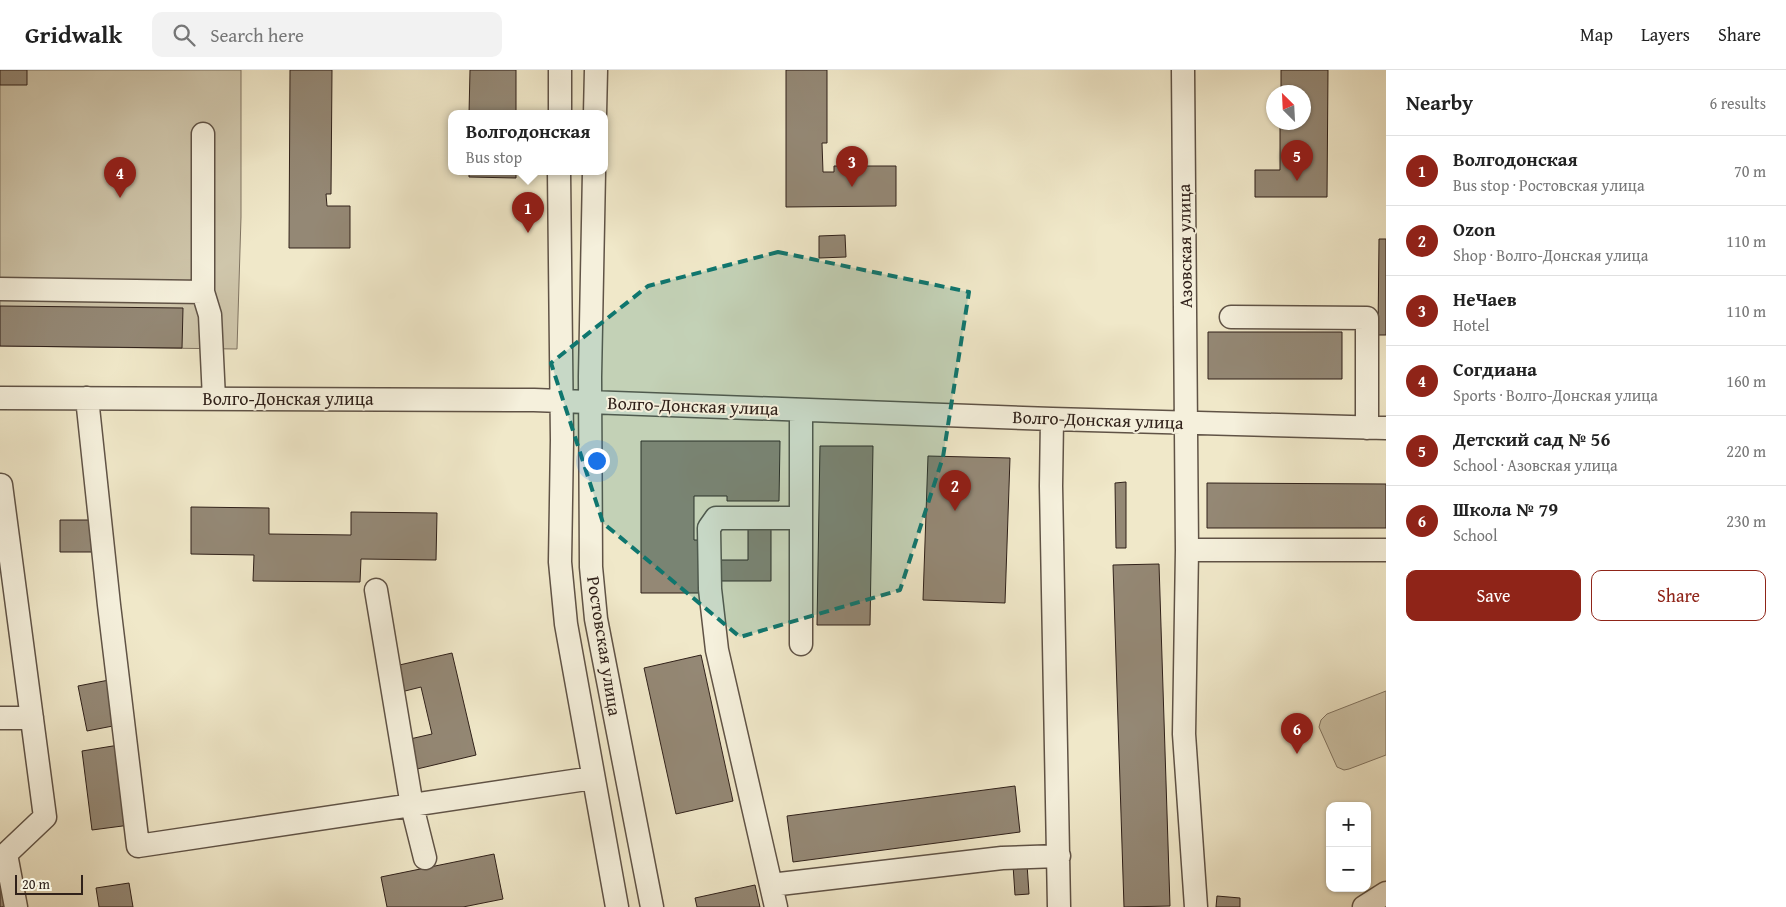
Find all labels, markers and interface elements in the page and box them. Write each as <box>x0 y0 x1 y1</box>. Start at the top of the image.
search box <box>152 12 502 57</box>
text: Gridwalk <box>25 17 122 52</box>
icon: search <box>170 21 198 49</box>
text: Search here <box>210 21 304 49</box>
text: Map <box>1580 21 1613 48</box>
text: Layers <box>1641 21 1690 48</box>
text: Share <box>1718 21 1761 48</box>
north arrow <box>1266 85 1311 130</box>
text: Nearby <box>1406 87 1473 118</box>
text: 6 results <box>1709 91 1766 115</box>
popup <box>448 110 608 175</box>
text: Волгодонская <box>466 117 590 145</box>
pin: 5 <box>1281 140 1313 181</box>
text: Bus stop <box>466 145 522 169</box>
text: Волгодонская <box>1453 145 1578 173</box>
pin: 3 <box>836 146 868 187</box>
pin: 4 <box>104 157 136 198</box>
text: 1 <box>1418 159 1426 183</box>
text: 70 m <box>1734 159 1766 183</box>
text: Bus stop · Ростовская улица <box>1453 173 1645 197</box>
street label: Азовская улица <box>1170 183 1199 308</box>
pin: 1 <box>512 192 544 233</box>
text: Ozon <box>1453 215 1495 243</box>
text: 2 <box>1418 229 1426 253</box>
text: 110 m <box>1726 229 1766 253</box>
text: Shop · Волго-Донская улица <box>1453 243 1648 267</box>
text: НеЧаев <box>1453 285 1517 313</box>
text: 3 <box>1418 299 1426 323</box>
text: 110 m <box>1726 299 1766 323</box>
text: Hotel <box>1453 313 1489 337</box>
text: Согдиана <box>1453 355 1537 383</box>
text: 4 <box>1418 369 1426 393</box>
text: 160 m <box>1726 369 1766 393</box>
text: Sports · Волго-Донская улица <box>1453 383 1658 407</box>
street label: Волго-Донская улица <box>202 385 374 412</box>
street label: Волго-Донская улица <box>607 389 779 422</box>
street label: Волго-Донская улица <box>1012 403 1184 436</box>
text: Детский сад № 56 <box>1453 425 1610 453</box>
text: 5 <box>1418 439 1426 463</box>
text: 220 m <box>1726 439 1766 463</box>
your location <box>584 448 610 474</box>
text: School · Азовская улица <box>1453 453 1618 477</box>
pin: 2 <box>939 470 971 511</box>
text: Школа № 79 <box>1453 495 1558 523</box>
text: 6 <box>1418 509 1426 533</box>
text: 230 m <box>1726 509 1766 533</box>
text: School <box>1453 523 1497 547</box>
button: Save <box>1406 570 1581 621</box>
button: Share <box>1591 570 1766 621</box>
street label: Ростовская улица <box>580 574 629 718</box>
pin: 6 <box>1281 713 1313 754</box>
map controls <box>1326 802 1371 892</box>
button: + <box>1326 802 1371 847</box>
button: − <box>1326 847 1371 892</box>
scale bar <box>15 872 82 895</box>
text: 20 m <box>22 874 50 894</box>

